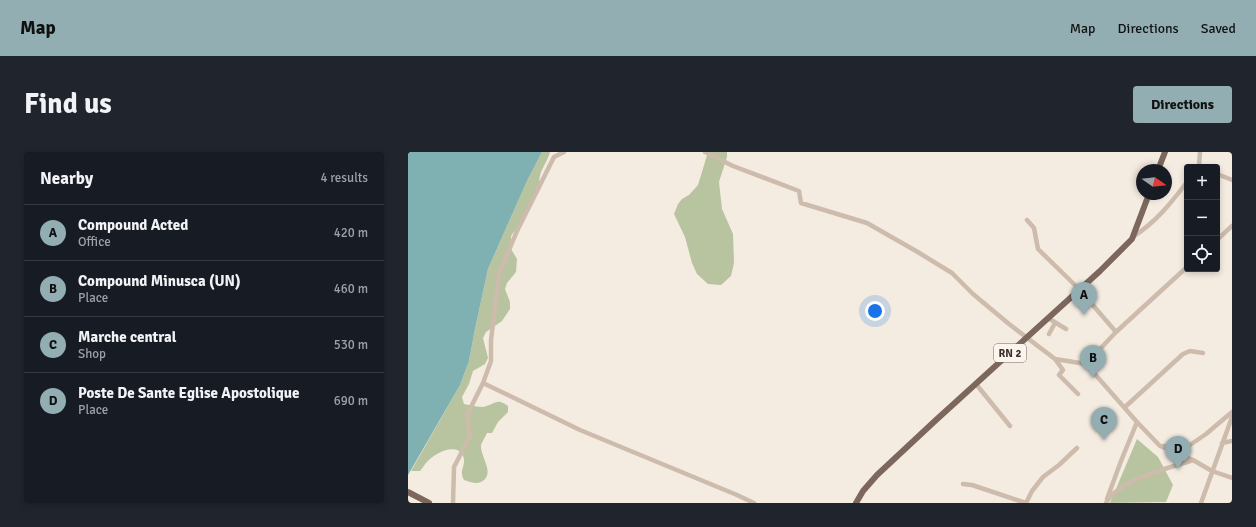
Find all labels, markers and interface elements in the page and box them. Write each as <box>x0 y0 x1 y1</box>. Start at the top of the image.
text: Map <box>20 16 56 40</box>
text: Map <box>1070 20 1096 37</box>
text: Directions <box>1118 20 1179 37</box>
text: Saved <box>1201 20 1236 37</box>
button: Directions <box>1133 86 1232 123</box>
text: Find us <box>24 87 112 121</box>
north arrow <box>1136 164 1172 200</box>
map controls <box>1184 164 1220 272</box>
button: + <box>1184 164 1220 200</box>
text: Nearby <box>40 168 93 189</box>
text: 4 results <box>320 170 368 186</box>
button: − <box>1184 200 1220 236</box>
text: Compound Acted <box>78 216 188 234</box>
text: A <box>49 225 57 241</box>
text: 420 m <box>334 225 368 241</box>
text: Office <box>78 234 111 250</box>
button: locate <box>1184 236 1220 272</box>
text: Compound Minusca (UN) <box>78 272 241 290</box>
text: B <box>49 281 57 297</box>
text: 460 m <box>334 281 368 297</box>
pin: A <box>1071 282 1097 315</box>
text: Place <box>78 290 108 306</box>
your location <box>865 301 885 321</box>
text: Marche central <box>78 328 176 346</box>
text: C <box>49 337 57 353</box>
text: 530 m <box>334 337 368 353</box>
road number: RN 2 <box>994 344 1026 362</box>
pin: B <box>1080 345 1106 378</box>
text: Shop <box>78 346 106 362</box>
text: Poste De Sante Eglise Apostolique <box>78 384 300 402</box>
text: D <box>49 393 57 409</box>
text: 690 m <box>334 393 368 409</box>
text: Place <box>78 402 108 418</box>
pin: C <box>1091 407 1117 440</box>
pin: D <box>1165 436 1191 469</box>

